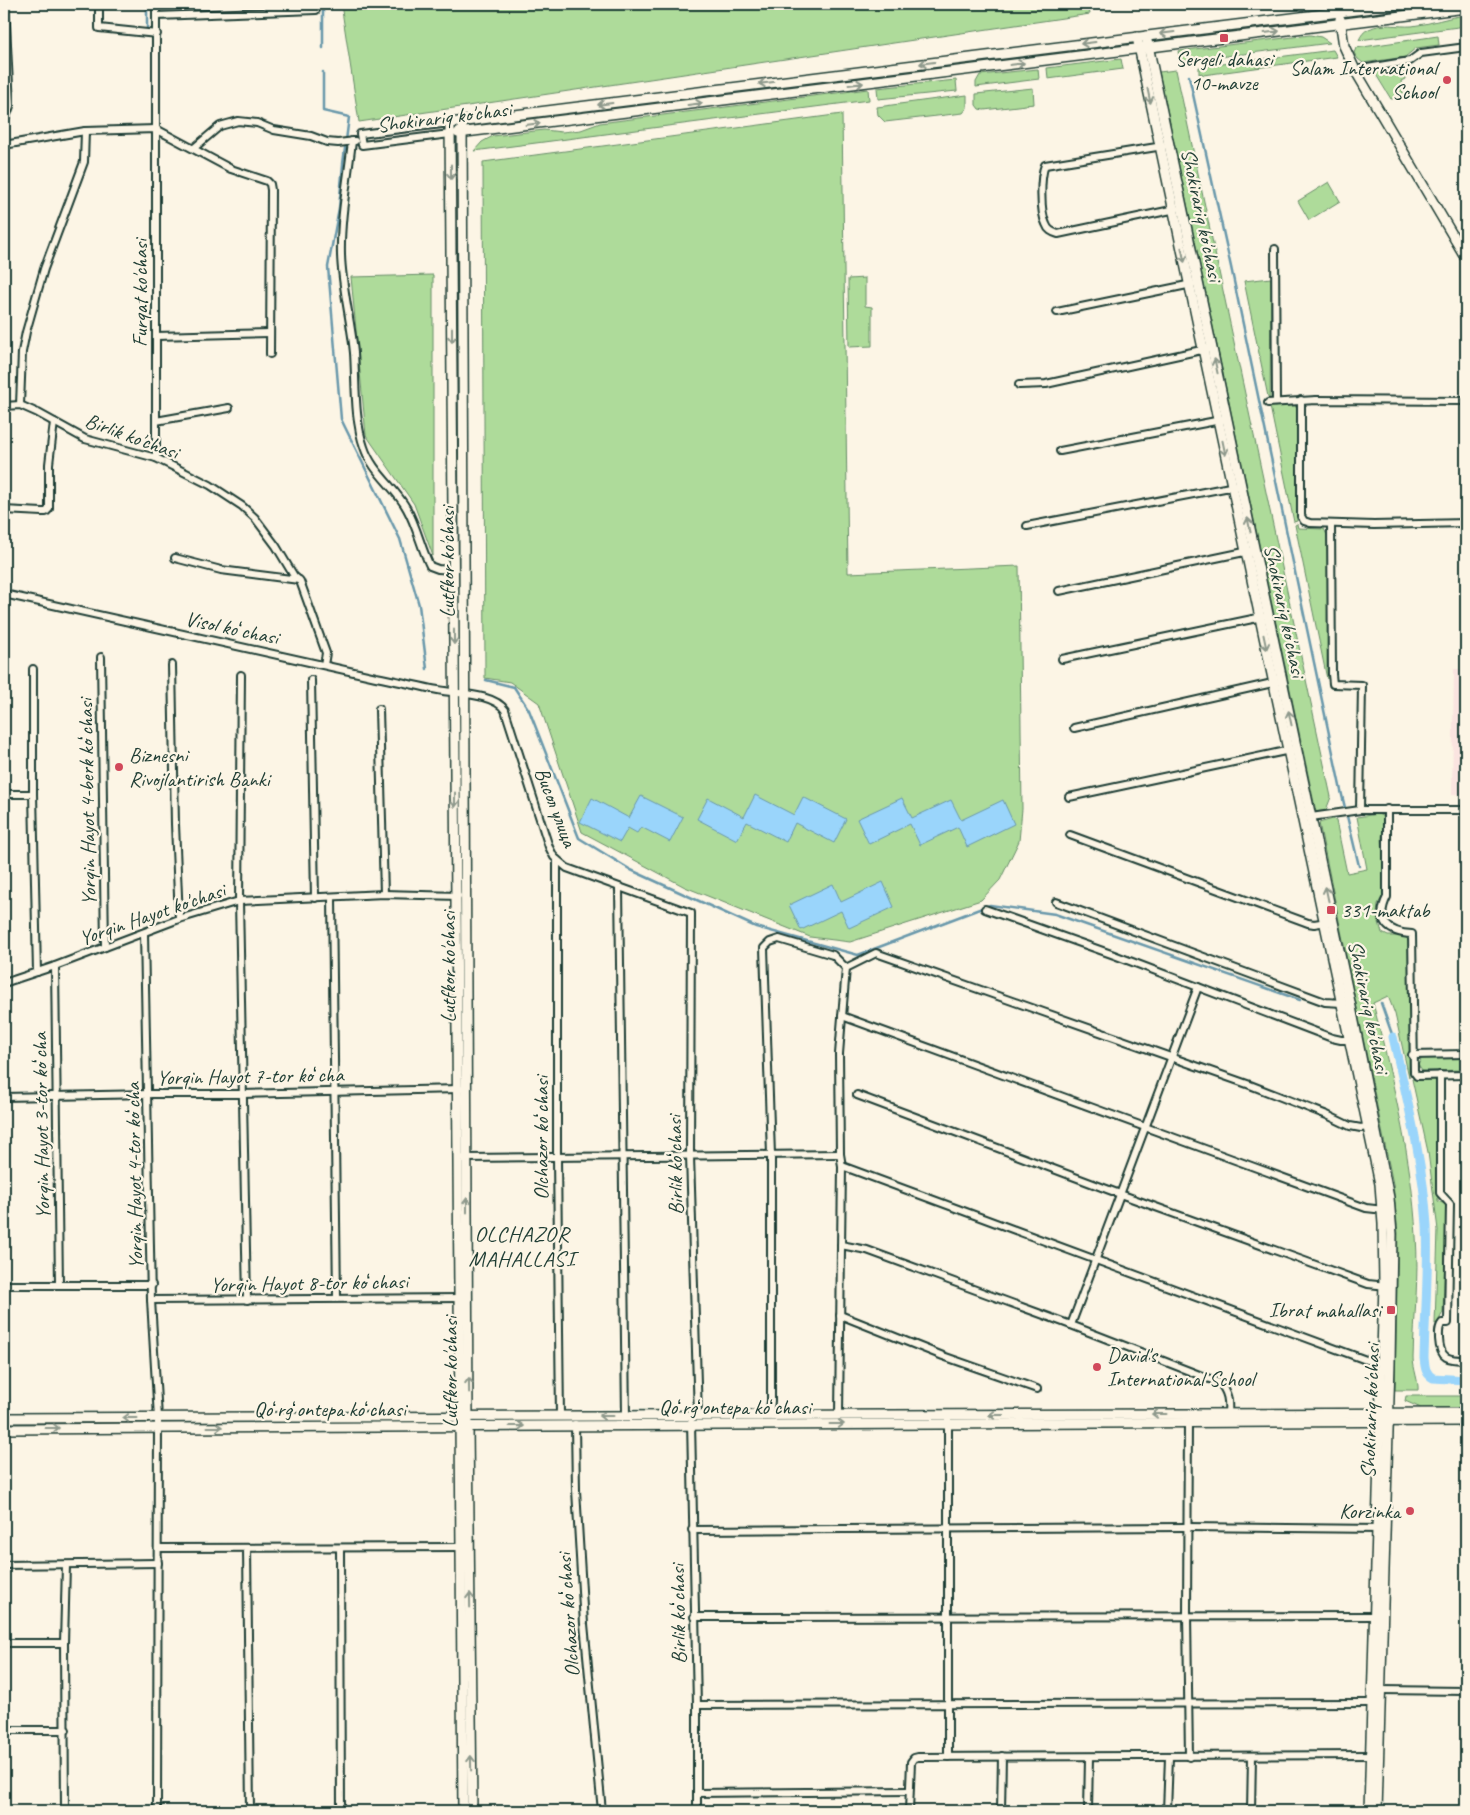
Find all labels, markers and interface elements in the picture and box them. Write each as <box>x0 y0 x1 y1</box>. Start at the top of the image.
one-way arrow <box>1264 27 1280 37</box>
one-way arrow <box>1159 28 1175 38</box>
marker: Sergeli dahasi 10-mavze <box>1218 32 1230 44</box>
one-way arrow <box>1081 38 1097 48</box>
place label: Sergeli dahasi 10-mavze <box>1175 46 1276 96</box>
place label: Salam International School <box>1290 55 1440 105</box>
one-way arrow <box>919 58 935 68</box>
one-way arrow <box>1009 59 1025 69</box>
marker: Salam International School <box>1441 74 1453 86</box>
one-way arrow <box>758 79 774 89</box>
one-way arrow <box>848 79 864 89</box>
one-way arrow <box>1145 88 1154 104</box>
street label: Shokirariq ko'chasi <box>375 96 516 138</box>
one-way arrow <box>686 98 702 108</box>
one-way arrow <box>597 99 613 109</box>
one-way arrow <box>525 118 541 128</box>
street label: Shokirariq ko'chasi <box>1175 146 1229 287</box>
one-way arrow <box>446 164 455 180</box>
street label: Furqat ko'chasi <box>127 236 153 347</box>
one-way arrow <box>1179 247 1188 263</box>
one-way arrow <box>447 326 457 342</box>
one-way arrow <box>1211 358 1220 374</box>
street label: Birlik ko'chasi <box>82 407 185 466</box>
one-way arrow <box>1220 440 1229 456</box>
street label: Lutfkor ko'chasi <box>434 503 460 618</box>
one-way arrow <box>1244 517 1254 533</box>
street label: Shokirariq ko'chasi <box>1258 542 1312 683</box>
street label: Visol koʻchasi <box>183 605 284 651</box>
one-way arrow <box>449 628 459 645</box>
one-way arrow <box>1261 633 1270 649</box>
street label: Yorqin Hayot 4-berk koʻchasi <box>72 695 102 906</box>
one-way arrow <box>1285 711 1294 727</box>
place label: Biznesni Rivojlantirish Banki <box>129 742 273 792</box>
marker: Biznesni Rivojlantirish Banki <box>113 761 125 773</box>
street label: Висол улица <box>529 764 584 852</box>
one-way arrow <box>450 791 460 807</box>
street label: Yorqin Hayot ko'chasi <box>76 876 231 951</box>
one-way arrow <box>1322 887 1331 903</box>
place label: 331-maktab <box>1341 897 1431 923</box>
marker: 331-maktab <box>1325 904 1337 916</box>
street label: Lutfkor ko'chasi <box>435 908 461 1023</box>
street label: Shokirariq ko'chasi <box>1342 938 1396 1079</box>
street label: Yorqin Hayot 3-tor koʻcha <box>26 1031 56 1220</box>
street label: Yorqin Hayot 7-tor koʻcha <box>156 1061 345 1091</box>
street label: Olchazor koʻchasi <box>528 1073 554 1200</box>
street label: Yorqin Hayot 4-tor koʻcha <box>119 1081 149 1270</box>
street label: Birlik koʻchasi <box>661 1112 689 1215</box>
one-way arrow <box>462 1197 472 1214</box>
district label: OLCHAZOR MAHALLASI <box>468 1220 580 1273</box>
street label: Yorqin Hayot 8-tor koʻchasi <box>210 1268 411 1298</box>
place label: Ibrat mahallasi <box>1269 1297 1384 1323</box>
marker: Ibrat mahallasi <box>1385 1304 1397 1316</box>
street label: Lutfkor ko'chasi <box>437 1313 463 1428</box>
street label: Shokirariq ko'chasi <box>1355 1340 1385 1479</box>
place label: David's International School <box>1107 1342 1258 1392</box>
marker: David's International School <box>1091 1361 1103 1373</box>
one-way arrow <box>464 1377 473 1393</box>
street label: Qoʻrgʻontepa koʻchasi <box>659 1394 814 1420</box>
street label: Qoʻrgʻontepa koʻchasi <box>254 1396 409 1422</box>
one-way arrow <box>1151 1409 1168 1419</box>
one-way arrow <box>989 1410 1005 1420</box>
one-way arrow <box>599 1411 615 1421</box>
one-way arrow <box>122 1413 138 1423</box>
one-way arrow <box>829 1419 845 1429</box>
one-way arrow <box>509 1421 525 1431</box>
one-way arrow <box>206 1422 223 1432</box>
one-way arrow <box>44 1423 60 1433</box>
place label: Korzinka <box>1339 1498 1402 1524</box>
marker: Korzinka <box>1404 1505 1416 1517</box>
street label: Olchazor koʻchasi <box>550 1549 585 1678</box>
street label: Birlik koʻchasi <box>664 1561 692 1664</box>
one-way arrow <box>465 1592 474 1608</box>
one-way arrow <box>466 1755 476 1771</box>

